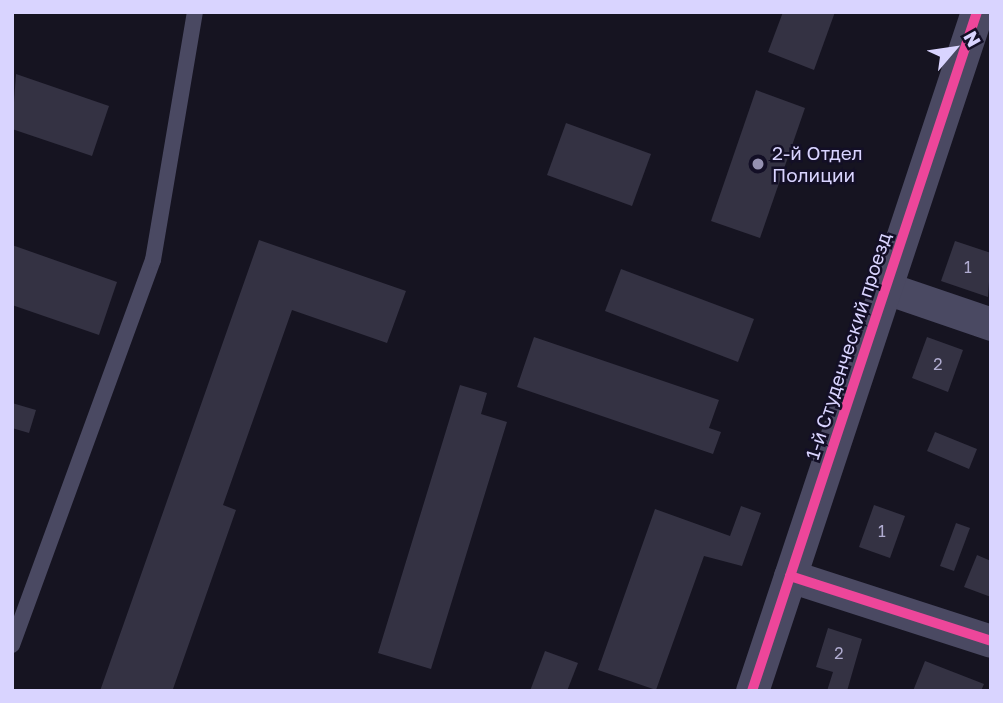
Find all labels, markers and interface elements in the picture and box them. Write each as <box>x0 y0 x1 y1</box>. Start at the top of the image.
north arrow <box>919 14 989 84</box>
text: N <box>959 27 986 50</box>
place label: 2-й Отдел Полиции <box>772 142 863 186</box>
marker: 2-й Отдел Полиции <box>750 156 766 172</box>
street label: 1-й Студенческий проезд <box>800 230 896 462</box>
house number: 1 <box>964 257 972 277</box>
house number: 2 <box>933 354 943 374</box>
house number: 1 <box>878 521 886 541</box>
house number: 2 <box>834 643 844 663</box>

